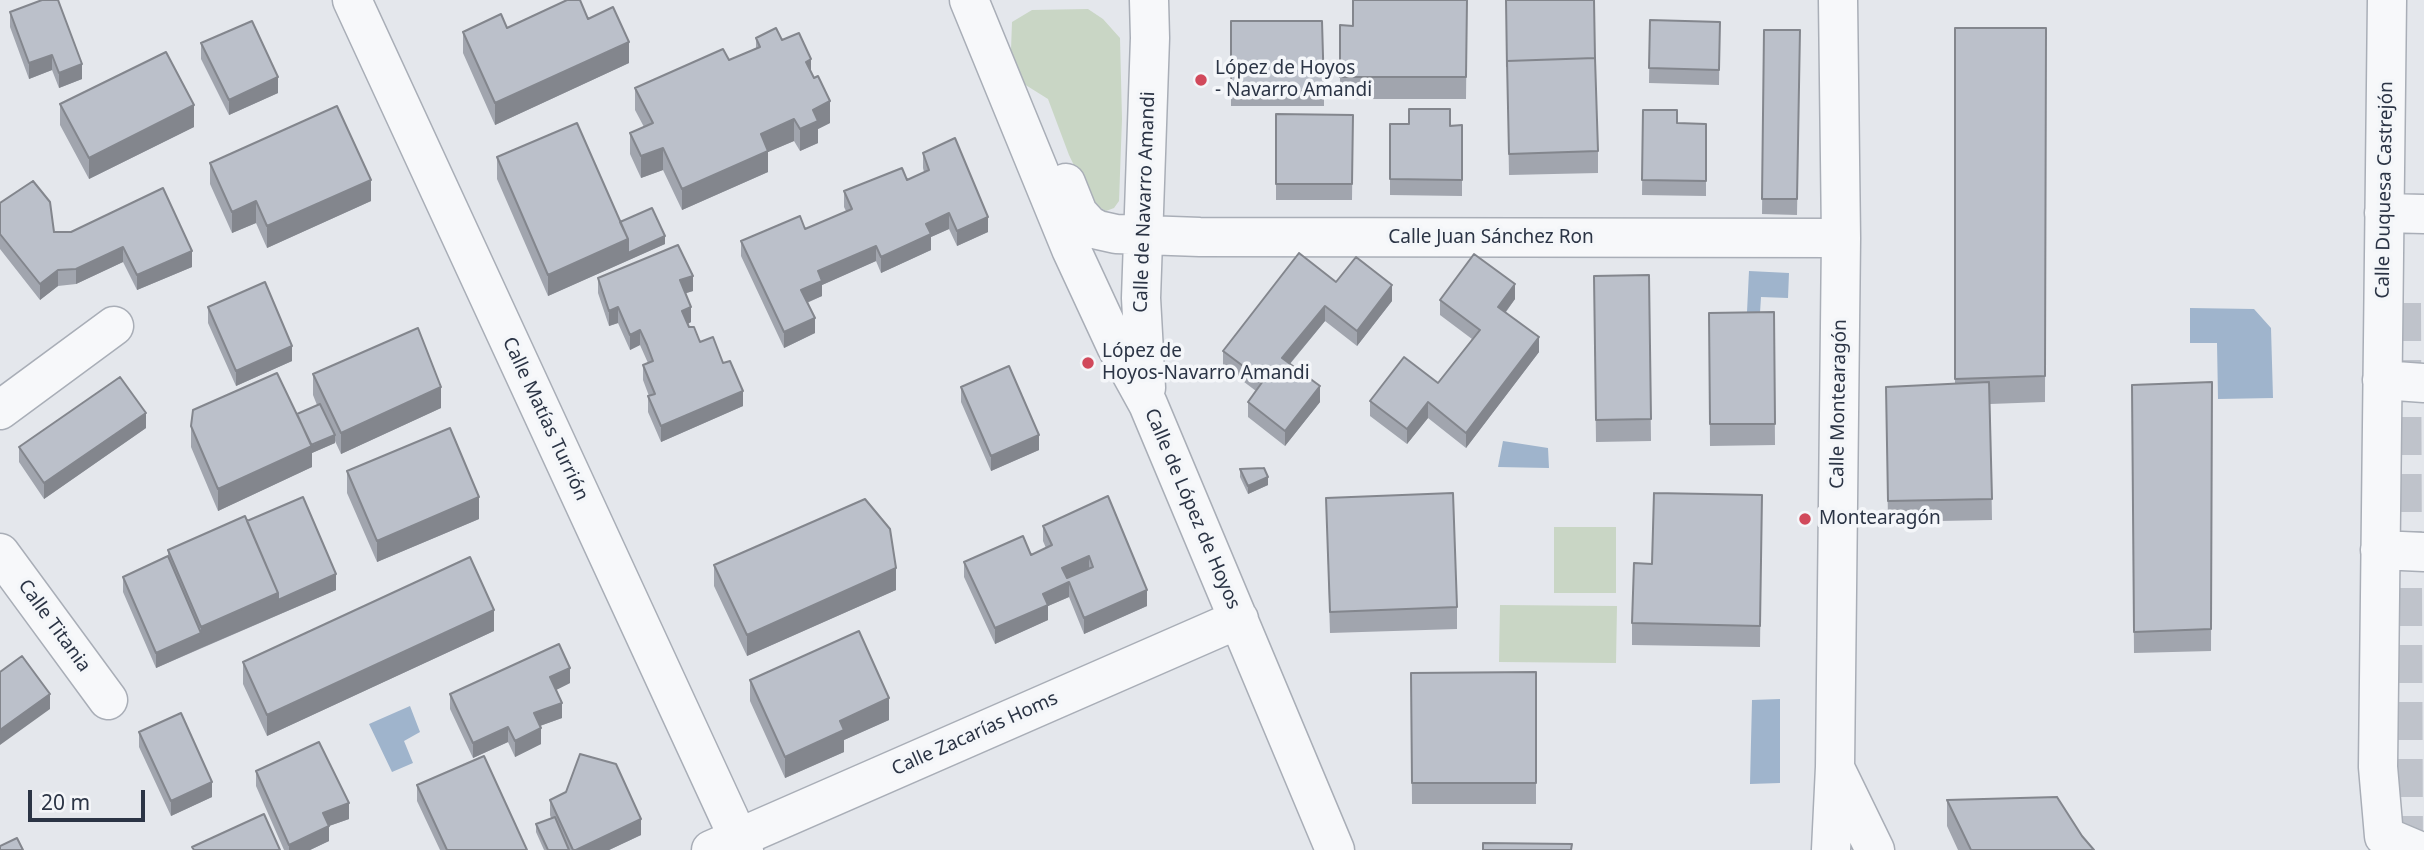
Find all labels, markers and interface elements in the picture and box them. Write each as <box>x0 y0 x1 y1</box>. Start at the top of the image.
place label: López de Hoyos - Navarro Amandi <box>1215 58 1372 102</box>
marker: López de Hoyos - Navarro Amandi <box>1193 72 1209 88</box>
street label: Calle Duquesa Castrejón <box>2372 81 2398 299</box>
street label: Calle de Navarro Amandi <box>1130 91 1160 313</box>
street label: Calle Juan Sánchez Ron <box>1388 227 1594 249</box>
street label: Calle Montearagón <box>1826 319 1852 489</box>
street label: Calle Matías Turrión <box>497 334 593 504</box>
place label: López de Hoyos-Navarro Amandi <box>1102 341 1310 385</box>
marker: López de Hoyos-Navarro Amandi <box>1080 355 1096 371</box>
street label: Calle de López de Hoyos <box>1139 405 1245 613</box>
place label: Montearagón <box>1819 508 1941 530</box>
marker: Montearagón <box>1797 511 1813 527</box>
street label: Calle Titania <box>13 575 95 677</box>
street label: Calle Zacarías Homs <box>888 687 1062 781</box>
scale bar <box>32 776 149 820</box>
text: 20 m <box>41 788 90 816</box>

